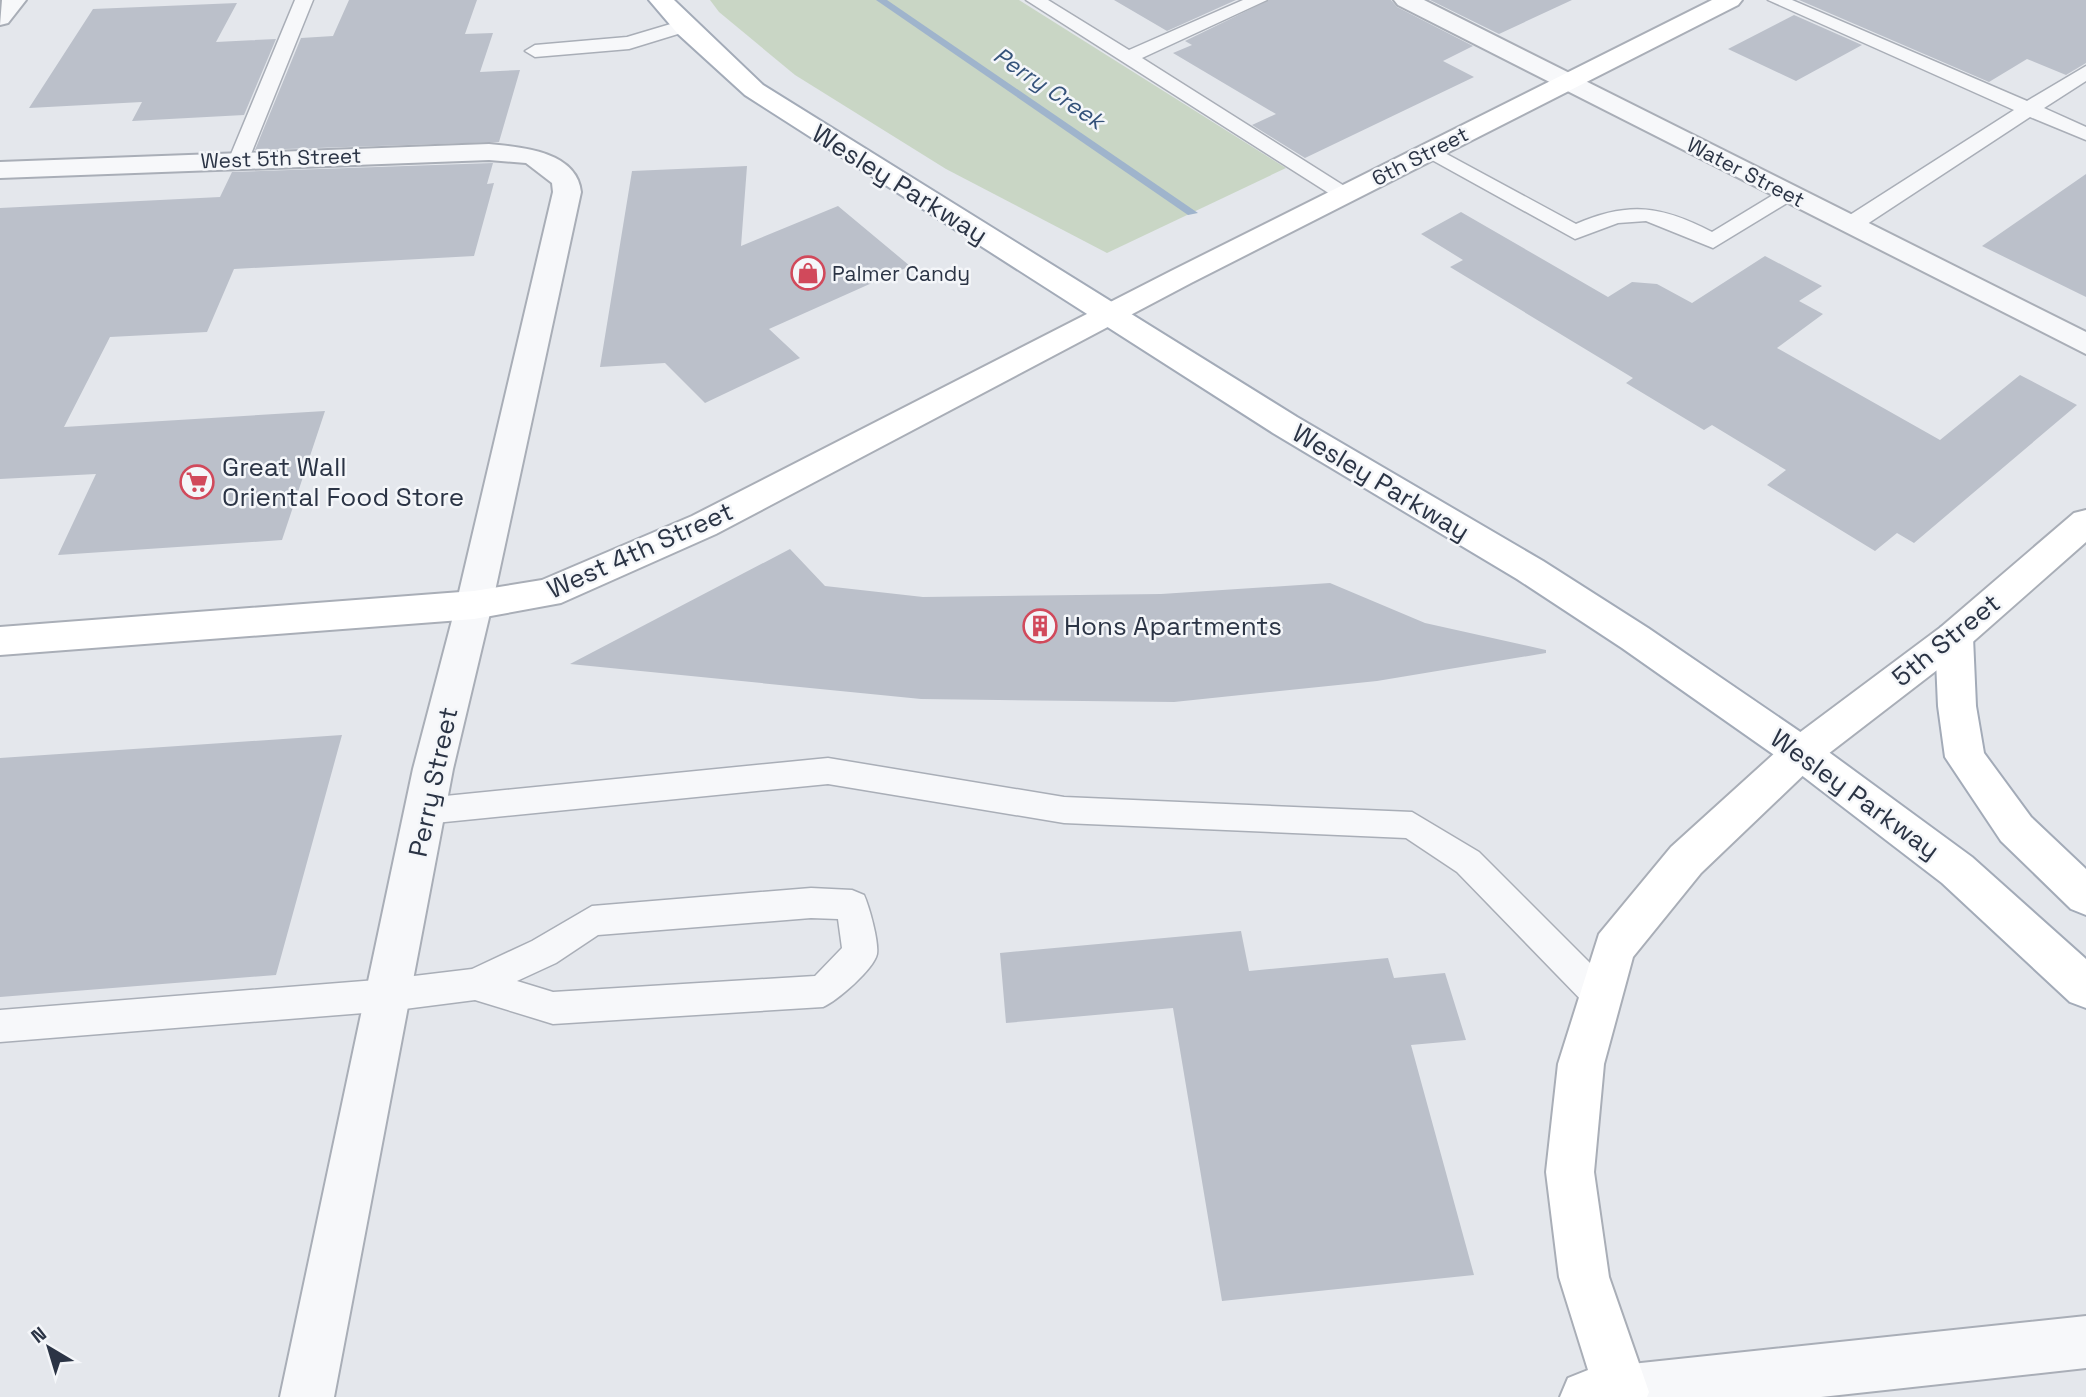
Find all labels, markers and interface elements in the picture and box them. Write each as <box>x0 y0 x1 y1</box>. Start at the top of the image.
water label: Perry Creek <box>988 40 1112 137</box>
street label: Wesley Parkway <box>806 116 994 252</box>
street label: 6th Street <box>1367 120 1473 192</box>
street label: Water Street <box>1682 131 1810 213</box>
street label: West 5th Street <box>200 142 362 174</box>
shop icon: Palmer Candy <box>789 254 827 292</box>
place label: Palmer Candy <box>832 260 970 287</box>
street label: Wesley Parkway <box>1286 416 1476 548</box>
place label: Great Wall Oriental Food Store <box>222 450 464 514</box>
supermarket icon: Great Wall Oriental Food Store <box>178 463 216 501</box>
street label: West 4th Street <box>542 494 738 606</box>
street label: 5th Street <box>1885 586 2007 694</box>
building icon: Hons Apartments <box>1021 607 1059 645</box>
place label: Hons Apartments <box>1064 609 1282 643</box>
street label: Perry Street <box>401 704 465 860</box>
street label: Wesley Parkway <box>1764 721 1946 867</box>
north arrow <box>14 1313 84 1383</box>
text: N <box>26 1321 52 1349</box>

